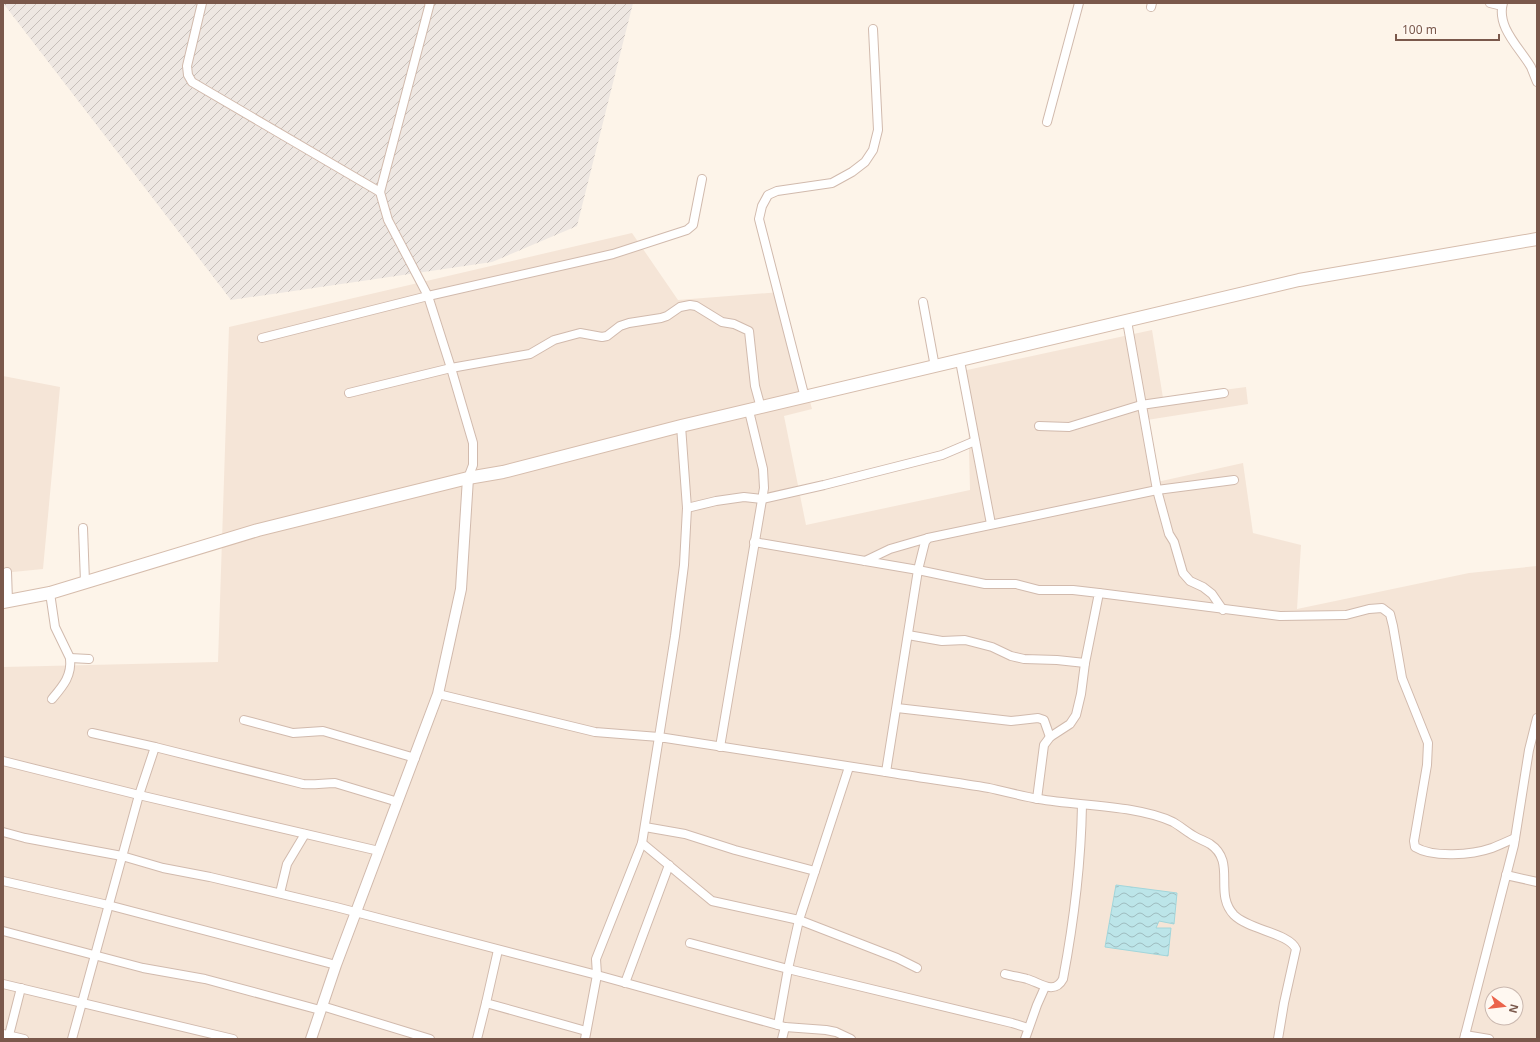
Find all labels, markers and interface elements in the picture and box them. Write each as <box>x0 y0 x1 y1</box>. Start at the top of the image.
scale bar <box>1396 16 1499 42</box>
text: 100 m <box>1402 21 1437 38</box>
north arrow <box>1484 986 1524 1026</box>
text: N <box>1506 1002 1523 1015</box>

